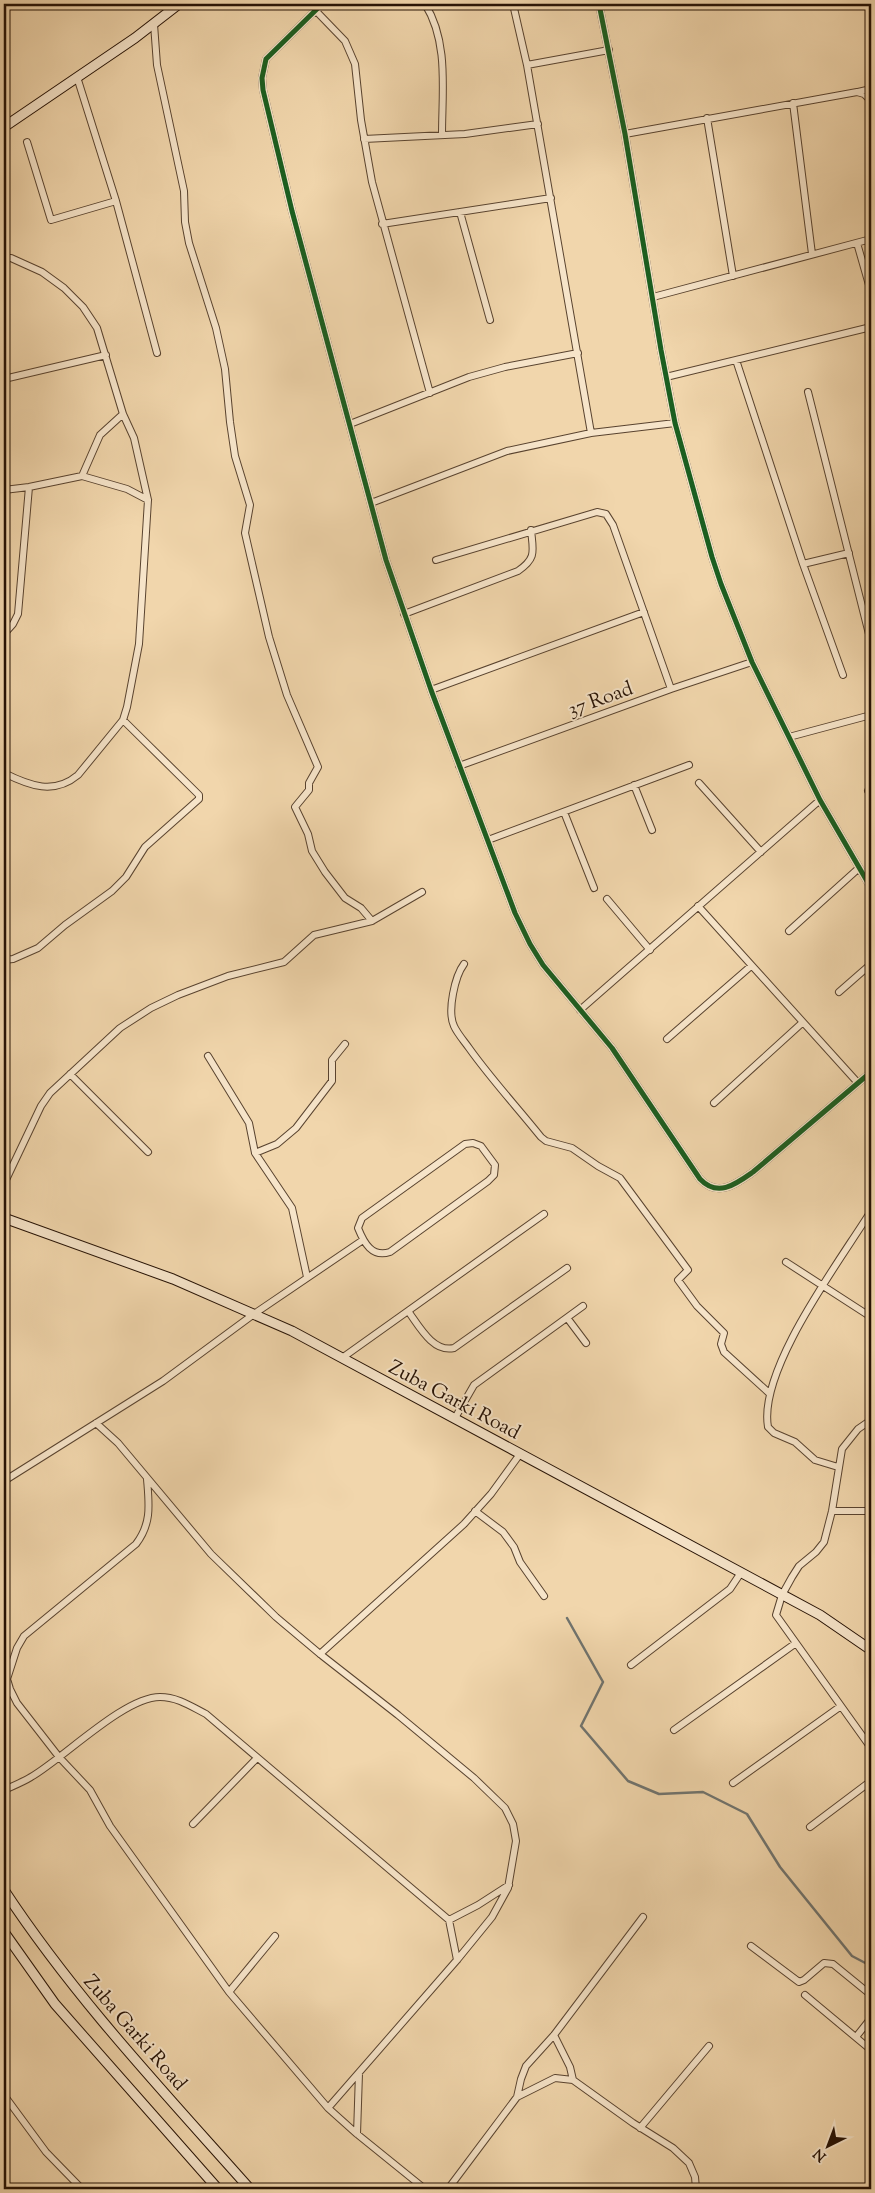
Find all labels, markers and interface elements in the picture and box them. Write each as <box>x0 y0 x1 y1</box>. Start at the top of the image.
street label: 37 Road <box>564 675 637 725</box>
street label: Zuba Garki Road <box>383 1354 525 1448</box>
street label: Zuba Garki Road <box>75 1969 193 2098</box>
north arrow <box>802 2120 852 2170</box>
text: N <box>810 2143 831 2165</box>

